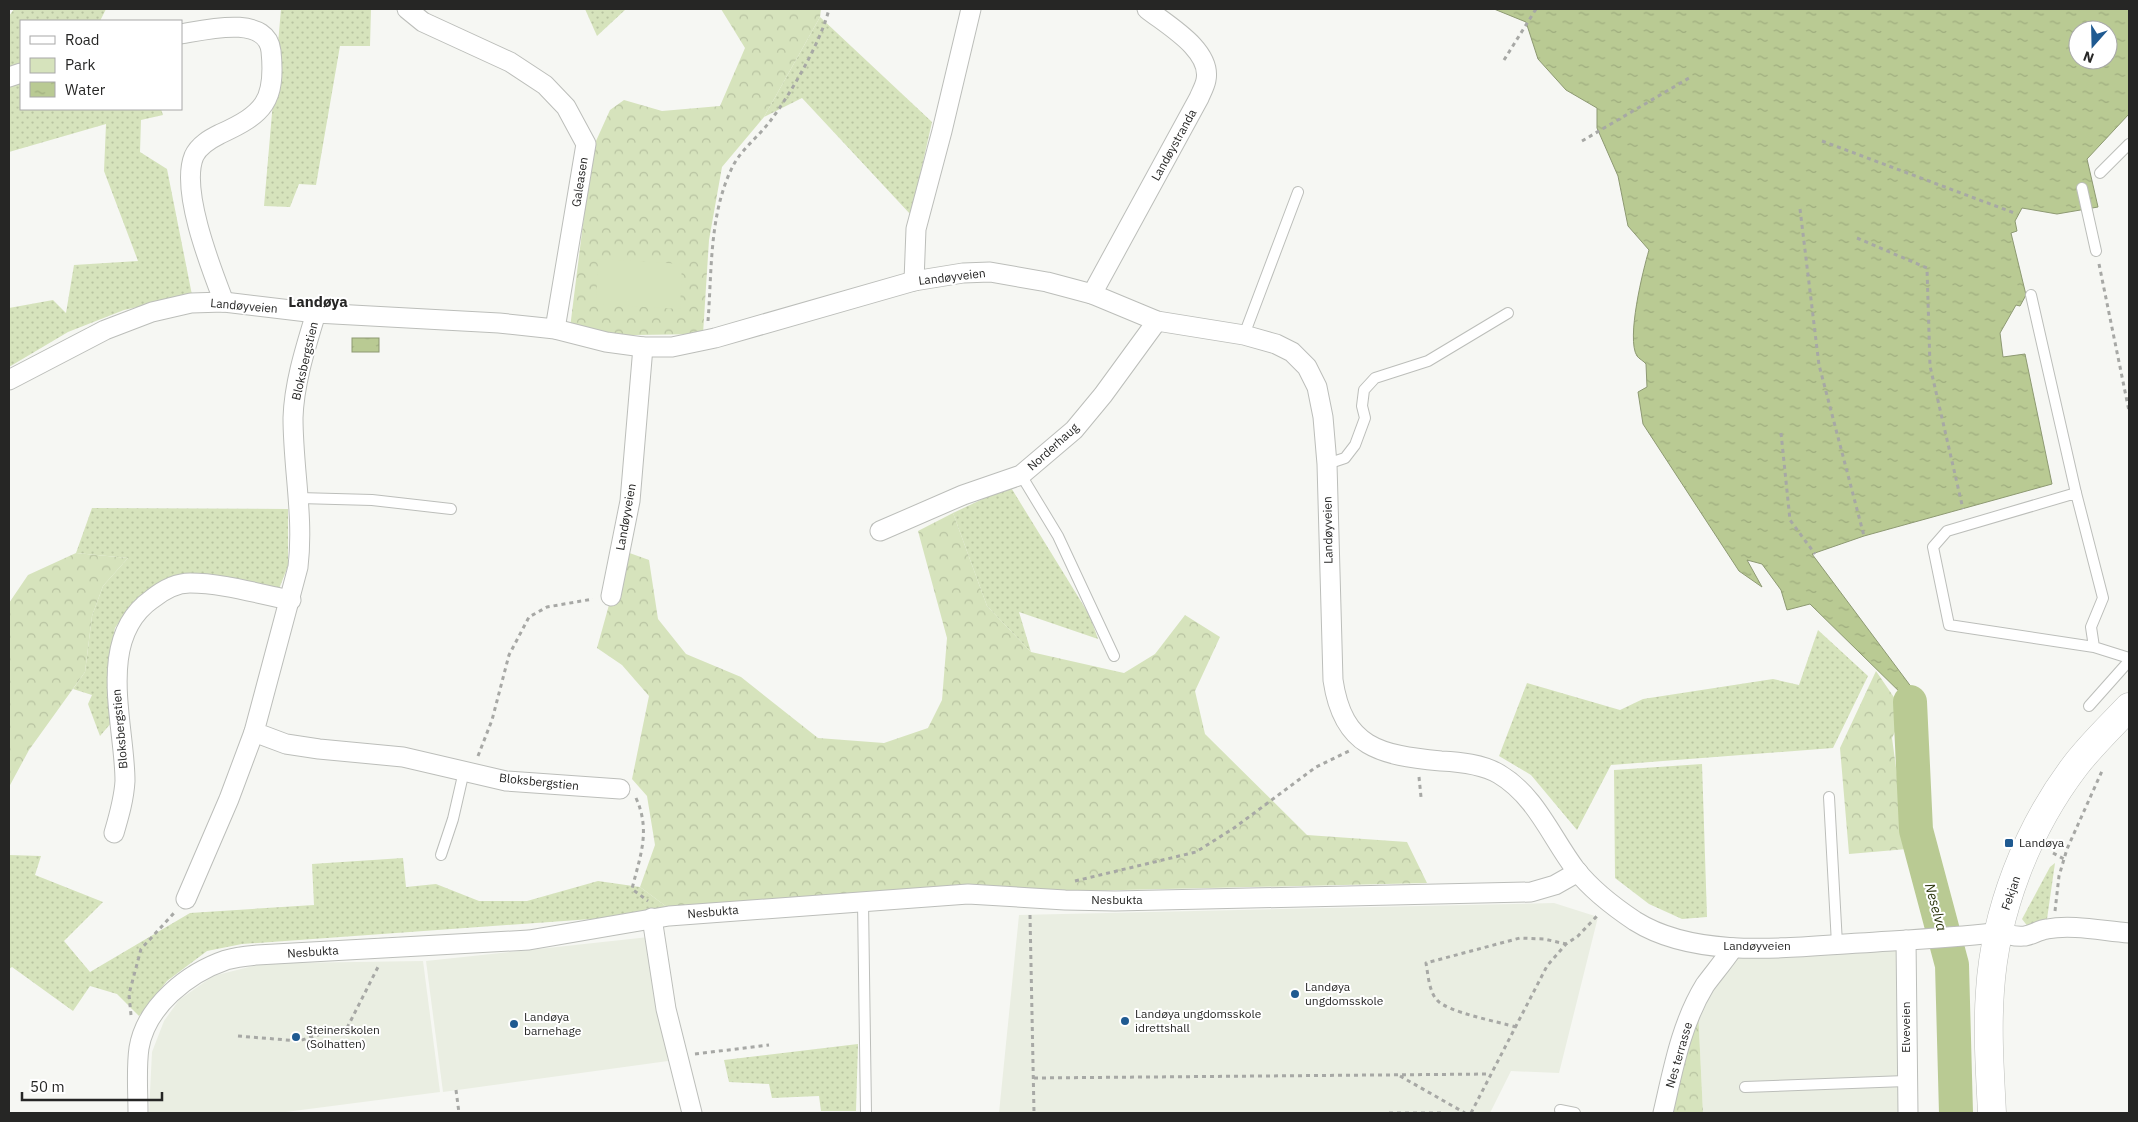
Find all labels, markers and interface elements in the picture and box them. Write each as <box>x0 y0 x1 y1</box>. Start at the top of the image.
legend <box>20 20 182 110</box>
north arrow <box>2068 20 2118 70</box>
text: Road <box>65 30 100 49</box>
text: N <box>2081 47 2096 67</box>
text: Park <box>65 55 95 74</box>
text: Water <box>65 80 106 99</box>
street label: Landøystranda <box>1148 106 1200 183</box>
street label: Galeasen <box>568 156 591 208</box>
street label: Landøyveien <box>917 265 986 288</box>
district label: Landøya <box>288 292 348 311</box>
street label: Landøyveien <box>210 295 278 316</box>
street label: Bloksbergstien <box>288 320 321 402</box>
street label: Norderhaug <box>1024 419 1082 474</box>
street label: Landøyveien <box>612 482 639 552</box>
street label: Landøyveien <box>1319 496 1336 564</box>
street label: Bloksbergstien <box>109 688 130 770</box>
street label: Bloksbergstien <box>498 770 580 793</box>
place label: Landøya <box>2019 835 2065 850</box>
marker: Landøya <box>2003 837 2015 849</box>
street label: Fekjan <box>1998 874 2023 912</box>
water label: Neselva <box>1921 881 1951 933</box>
street label: Nesbukta <box>1091 892 1143 907</box>
street label: Nesbukta <box>687 902 740 921</box>
street label: Landøyveien <box>1723 938 1791 953</box>
street label: Nesbukta <box>287 942 340 961</box>
place label: Landøya ungdomsskole <box>1305 979 1384 1008</box>
marker: Landøya ungdomsskole <box>1289 988 1301 1000</box>
street label: Elveveien <box>1898 1001 1913 1053</box>
place label: Landøya ungdomsskole idrettshall <box>1135 1006 1262 1035</box>
place label: Landøya barnehage <box>524 1009 582 1038</box>
marker: Landøya ungdomsskole idrettshall <box>1119 1015 1131 1027</box>
marker: Landøya barnehage <box>508 1018 520 1030</box>
street label: Nes terrasse <box>1662 1020 1695 1090</box>
place label: Steinerskolen (Solhatten) <box>306 1022 380 1051</box>
marker: Steinerskolen (Solhatten) <box>290 1031 302 1043</box>
scale bar <box>22 1070 162 1102</box>
text: 50 m <box>30 1077 65 1096</box>

